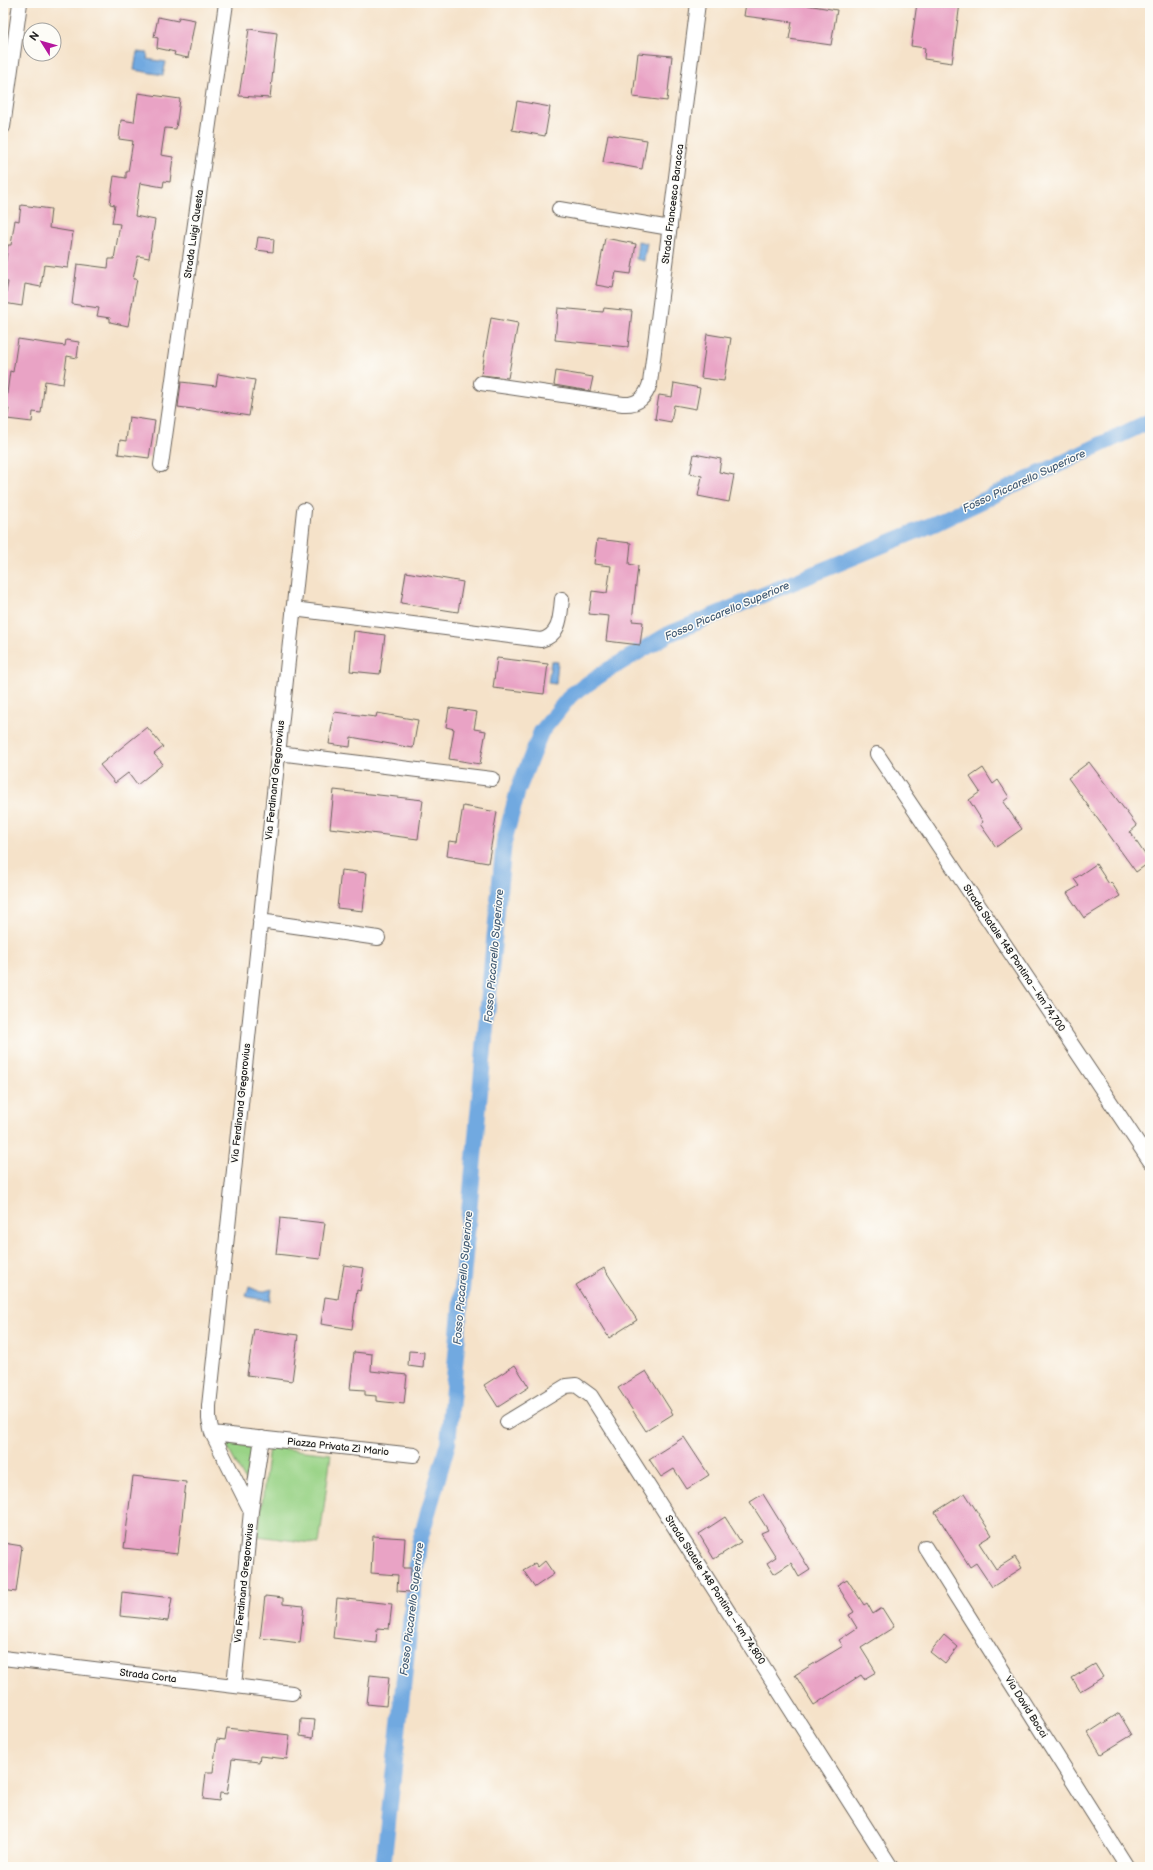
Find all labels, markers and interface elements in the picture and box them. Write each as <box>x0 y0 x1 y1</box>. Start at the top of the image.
north arrow <box>22 22 62 62</box>
text: N <box>27 29 42 43</box>
street label: Strada Francesco Baracca <box>660 143 686 265</box>
street label: Strada Luigi Questa <box>182 189 206 279</box>
water label: Fosso Piccarello Superiore <box>960 447 1088 515</box>
water label: Fosso Piccarello Superiore <box>663 579 792 643</box>
street label: Via Ferdinand Gregorovius <box>263 719 287 840</box>
street label: Strada Statale 148 Pontina – km 74,700 <box>960 882 1068 1034</box>
water label: Fosso Piccarello Superiore <box>482 888 506 1023</box>
street label: Via Ferdinand Gregorovius <box>229 1042 253 1163</box>
water label: Fosso Piccarello Superiore <box>451 1210 475 1345</box>
street label: Piazza Privata Zì Mario <box>286 1436 390 1458</box>
street label: Strada Statale 148 Pontina – km 74,800 <box>662 1513 768 1667</box>
street label: Via Ferdinand Gregorovius <box>232 1522 256 1643</box>
water label: Fosso Piccarello Superiore <box>397 1541 427 1676</box>
street label: Strada Corta <box>119 1667 177 1685</box>
street label: Via David Bocci <box>1002 1674 1050 1740</box>

